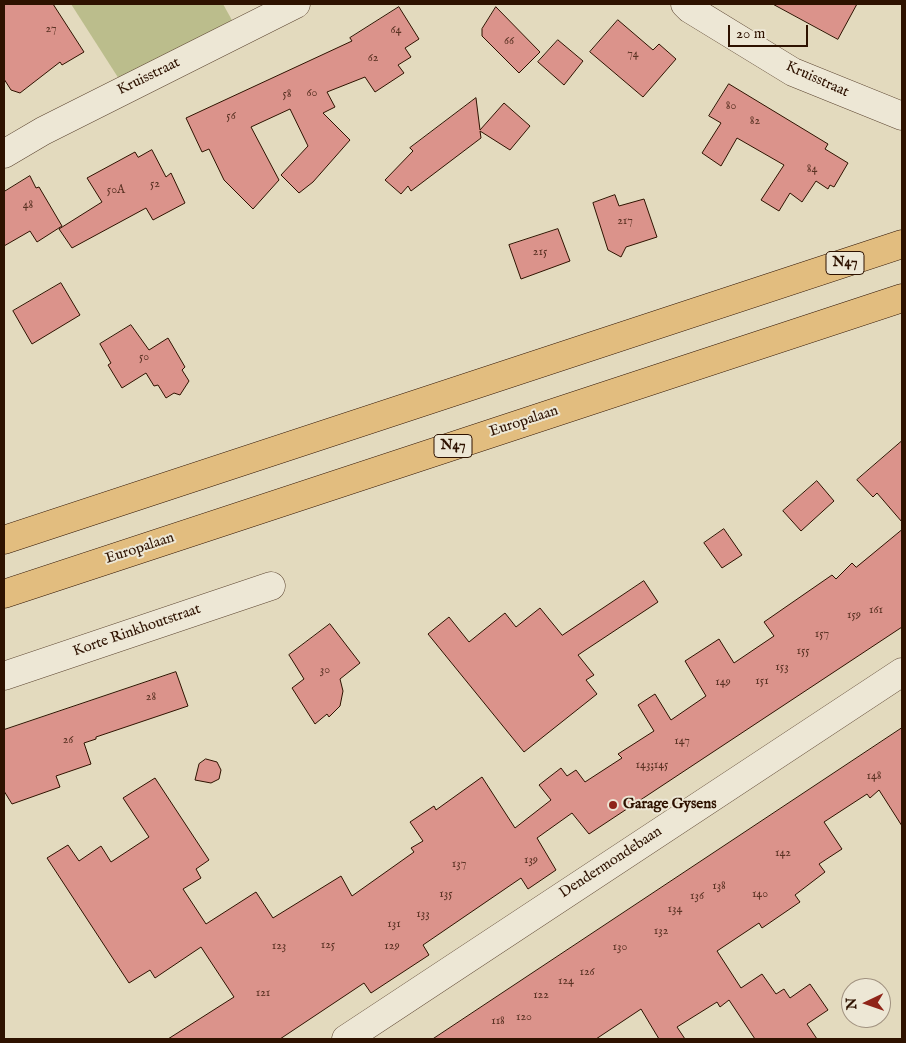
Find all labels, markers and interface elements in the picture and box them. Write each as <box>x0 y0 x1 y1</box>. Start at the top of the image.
scale bar <box>731 15 811 47</box>
house number: 27 <box>45 23 57 37</box>
house number: 64 <box>391 24 401 38</box>
text: 20 m <box>736 24 765 43</box>
house number: 66 <box>504 35 514 49</box>
house number: 74 <box>627 48 639 62</box>
house number: 62 <box>368 52 378 66</box>
street label: Kruisstraat <box>115 54 183 100</box>
street label: Kruisstraat <box>783 58 851 102</box>
house number: 60 <box>307 87 317 101</box>
house number: 58 <box>282 88 292 102</box>
house number: 80 <box>726 100 736 114</box>
house number: 56 <box>226 110 236 124</box>
house number: 82 <box>750 115 760 129</box>
house number: 84 <box>807 163 817 177</box>
house number: 52 <box>150 178 160 192</box>
house number: 50A <box>107 184 125 198</box>
house number: 48 <box>23 199 33 213</box>
house number: 217 <box>617 215 633 229</box>
house number: 215 <box>533 246 547 260</box>
road number: N47 <box>826 252 864 274</box>
house number: 50 <box>139 351 149 365</box>
street label: Europalaan <box>487 402 561 442</box>
road number: N47 <box>434 434 472 458</box>
street label: Europalaan <box>103 529 177 569</box>
street label: Korte Rinkhoutstraat <box>71 601 203 661</box>
house number: 161 <box>869 604 883 618</box>
house number: 159 <box>847 609 861 623</box>
house number: 157 <box>815 628 829 642</box>
house number: 155 <box>796 645 810 659</box>
house number: 153 <box>775 661 789 675</box>
house number: 30 <box>320 664 330 678</box>
house number: 151 <box>755 675 769 689</box>
house number: 149 <box>715 676 731 690</box>
house number: 28 <box>146 691 156 705</box>
house number: 26 <box>63 734 73 748</box>
house number: 147 <box>674 735 690 749</box>
house number: 143;145 <box>636 759 668 773</box>
house number: 148 <box>866 770 882 784</box>
place label: Garage Gysens <box>623 796 716 814</box>
marker: Garage Gysens <box>607 799 619 811</box>
street label: Dendermondebaan <box>556 823 666 903</box>
house number: 142 <box>775 847 791 861</box>
house number: 139 <box>524 854 538 868</box>
house number: 137 <box>452 858 466 872</box>
house number: 138 <box>712 880 726 894</box>
house number: 135 <box>439 888 453 902</box>
house number: 140 <box>752 888 768 902</box>
house number: 136 <box>690 890 704 904</box>
house number: 134 <box>668 903 682 917</box>
house number: 133 <box>416 908 430 922</box>
house number: 131 <box>387 918 401 932</box>
house number: 132 <box>654 925 668 939</box>
house number: 125 <box>321 939 335 953</box>
house number: 123 <box>272 940 286 954</box>
house number: 129 <box>384 940 400 954</box>
house number: 130 <box>613 941 627 955</box>
house number: 126 <box>579 966 595 980</box>
house number: 124 <box>558 975 574 989</box>
north arrow <box>841 978 891 1028</box>
house number: 121 <box>256 987 270 1001</box>
house number: 122 <box>533 989 549 1003</box>
text: N <box>843 997 861 1010</box>
house number: 120 <box>516 1011 532 1025</box>
house number: 118 <box>491 1015 505 1029</box>

